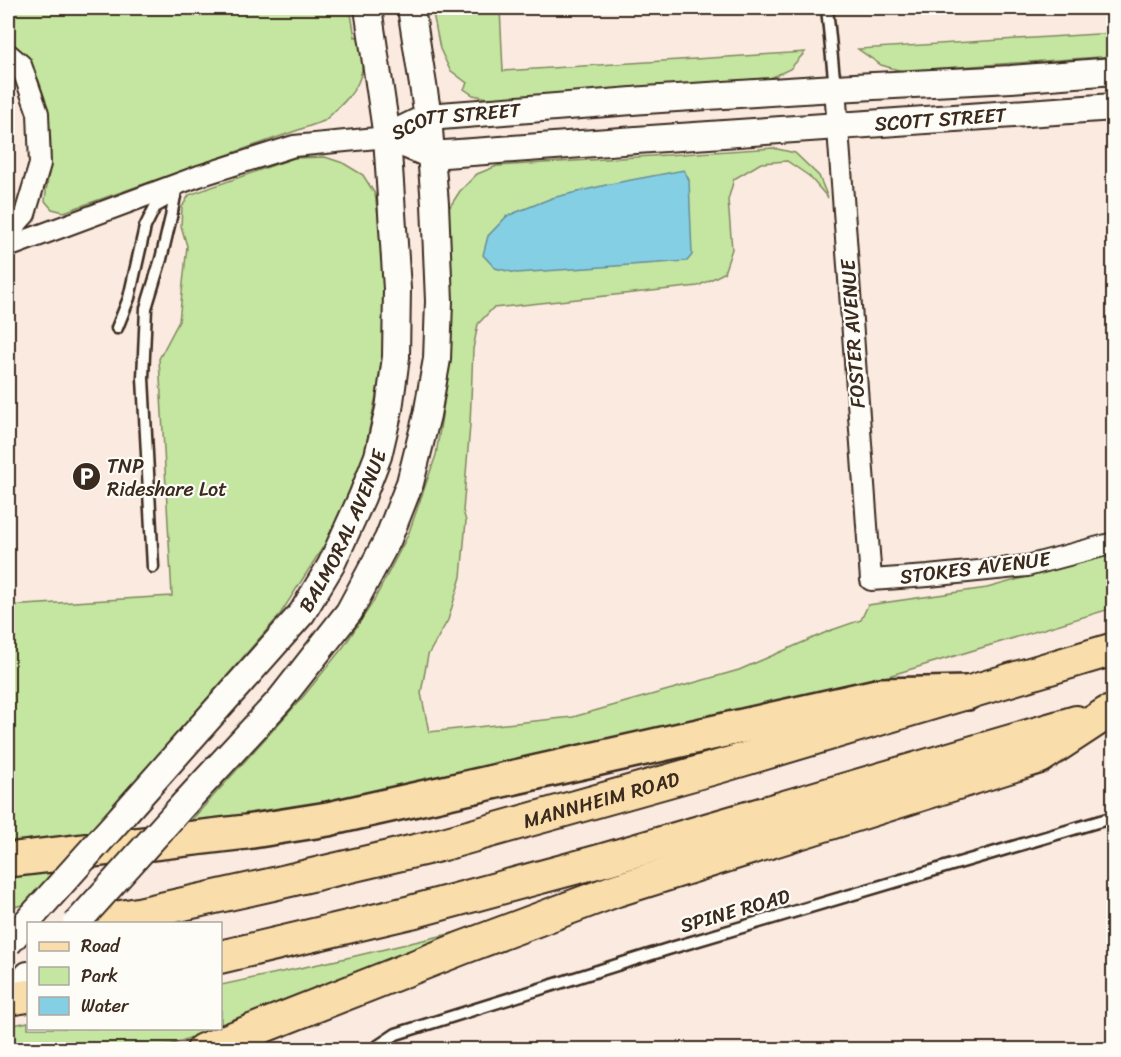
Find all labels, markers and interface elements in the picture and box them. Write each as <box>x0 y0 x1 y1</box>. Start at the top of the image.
street label: SCOTT STREET <box>385 92 523 150</box>
street label: SCOTT STREET <box>873 97 1008 141</box>
street label: FOSTER AVENUE <box>830 257 876 410</box>
street label: BALMORAL AVENUE <box>289 444 397 619</box>
place label: TNP Rideshare Lot <box>107 449 227 507</box>
parking icon: TNP Rideshare Lot <box>70 461 102 493</box>
street label: STOKES AVENUE <box>898 541 1054 595</box>
street label: MANNHEIM ROAD <box>519 761 683 838</box>
street label: SPINE ROAD <box>676 879 794 943</box>
legend <box>27 922 222 1030</box>
text: Road <box>81 930 121 962</box>
text: Park <box>81 960 118 992</box>
text: Water <box>81 990 130 1022</box>

